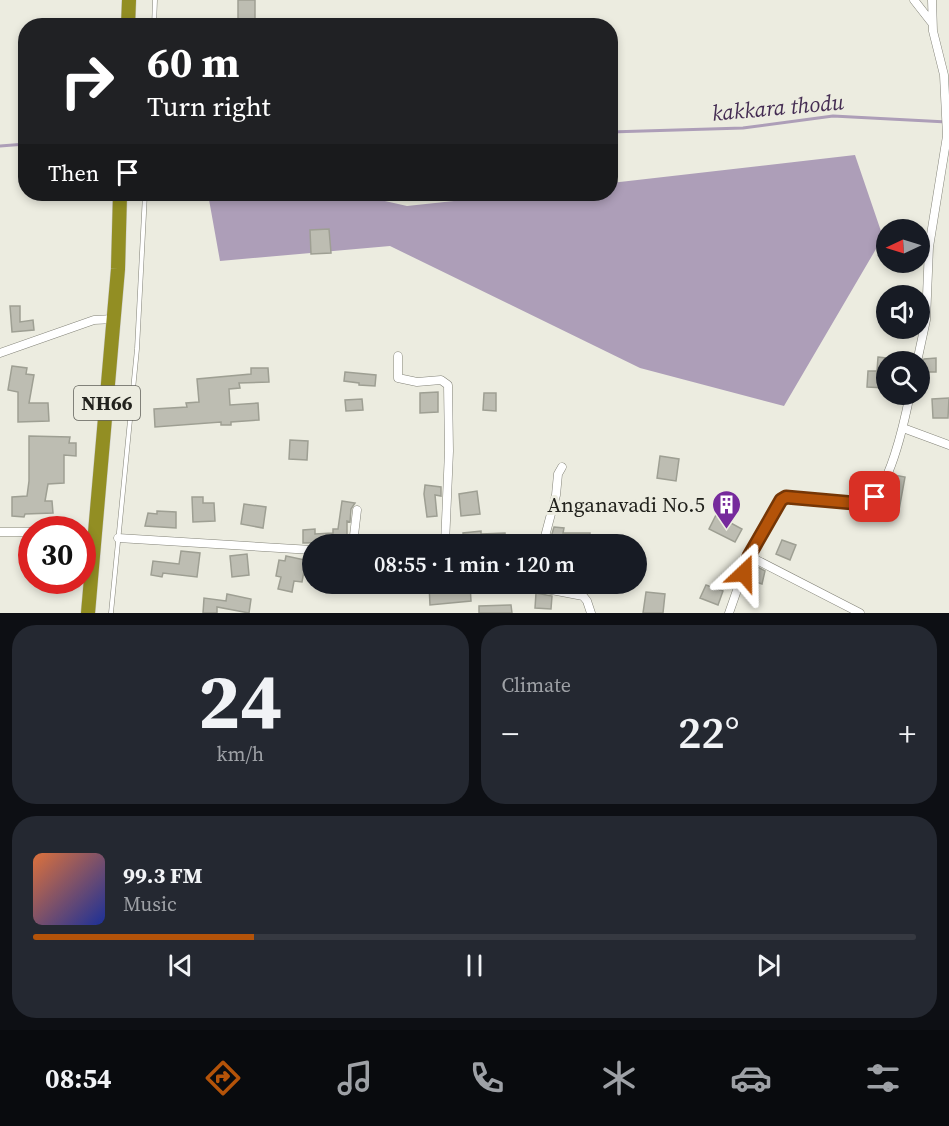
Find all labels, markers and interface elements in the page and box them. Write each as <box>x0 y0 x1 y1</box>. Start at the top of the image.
text: 60 m <box>147 33 240 91</box>
icon: right <box>48 42 126 120</box>
water label: kakkara thodu <box>711 86 846 128</box>
text: Turn right <box>147 88 271 125</box>
icon: arrive <box>111 156 144 189</box>
text: Then <box>48 158 99 188</box>
north arrow <box>876 219 930 273</box>
map controls <box>876 219 930 405</box>
button: sound <box>876 285 930 339</box>
button: search <box>876 351 930 405</box>
road number: NH66 <box>74 386 140 420</box>
pin <box>849 471 900 522</box>
icon: arrive <box>858 480 891 513</box>
building icon: Anganavadi No.5 <box>710 488 742 530</box>
place label: Anganavadi No.5 <box>547 490 705 519</box>
speed limit sign: 30 <box>18 516 96 594</box>
position arrow <box>712 541 776 605</box>
text: 08:55 · 1 min · 120 m <box>374 549 575 579</box>
text: 24 <box>198 647 283 754</box>
text: Climate <box>502 671 571 699</box>
text: 22° <box>678 701 740 763</box>
text: − <box>502 711 519 756</box>
text: + <box>899 711 916 756</box>
text: km/h <box>216 740 264 768</box>
text: 99.3 FM <box>123 860 202 890</box>
text: Music <box>123 890 177 918</box>
icon: previous <box>164 949 197 982</box>
icon: pause <box>458 949 491 982</box>
icon: next <box>752 949 785 982</box>
icon: directions <box>202 1057 244 1099</box>
icon: music <box>334 1057 376 1099</box>
icon: phone <box>466 1057 508 1099</box>
icon: climate <box>598 1057 640 1099</box>
icon: car <box>730 1057 772 1099</box>
icon: filters <box>862 1057 904 1099</box>
text: 08:54 <box>45 1060 112 1097</box>

